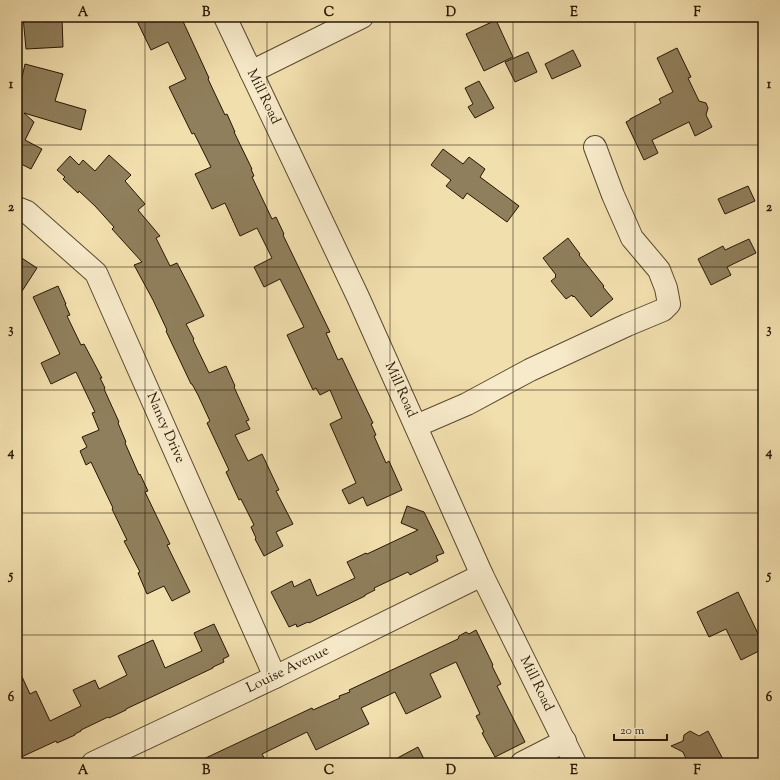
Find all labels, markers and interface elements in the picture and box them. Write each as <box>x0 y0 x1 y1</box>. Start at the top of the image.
text: A <box>78 4 89 22</box>
text: B <box>202 4 211 22</box>
text: C <box>324 4 334 22</box>
text: D <box>446 4 456 22</box>
text: E <box>570 4 578 22</box>
text: F <box>693 4 701 22</box>
street label: Mill Road <box>241 66 285 128</box>
text: 1 <box>9 76 14 94</box>
text: 1 <box>767 76 772 94</box>
text: 2 <box>8 199 15 217</box>
text: 2 <box>766 199 773 217</box>
text: 3 <box>8 321 14 339</box>
text: 3 <box>766 321 772 339</box>
street label: Mill Road <box>379 359 421 421</box>
street label: Nancy Drive <box>141 390 189 466</box>
text: 4 <box>7 444 15 462</box>
text: 4 <box>765 444 773 462</box>
text: 5 <box>8 567 14 585</box>
text: 5 <box>766 567 772 585</box>
street label: Louise Avenue <box>243 641 333 699</box>
street label: Mill Road <box>514 653 558 715</box>
text: 6 <box>8 689 15 707</box>
text: 6 <box>766 689 773 707</box>
scale bar <box>614 716 667 742</box>
text: 20 m <box>620 722 645 740</box>
text: A <box>78 762 89 780</box>
text: B <box>202 762 211 780</box>
text: C <box>324 762 334 780</box>
text: D <box>446 762 456 780</box>
text: E <box>570 762 578 780</box>
text: F <box>693 762 701 780</box>

